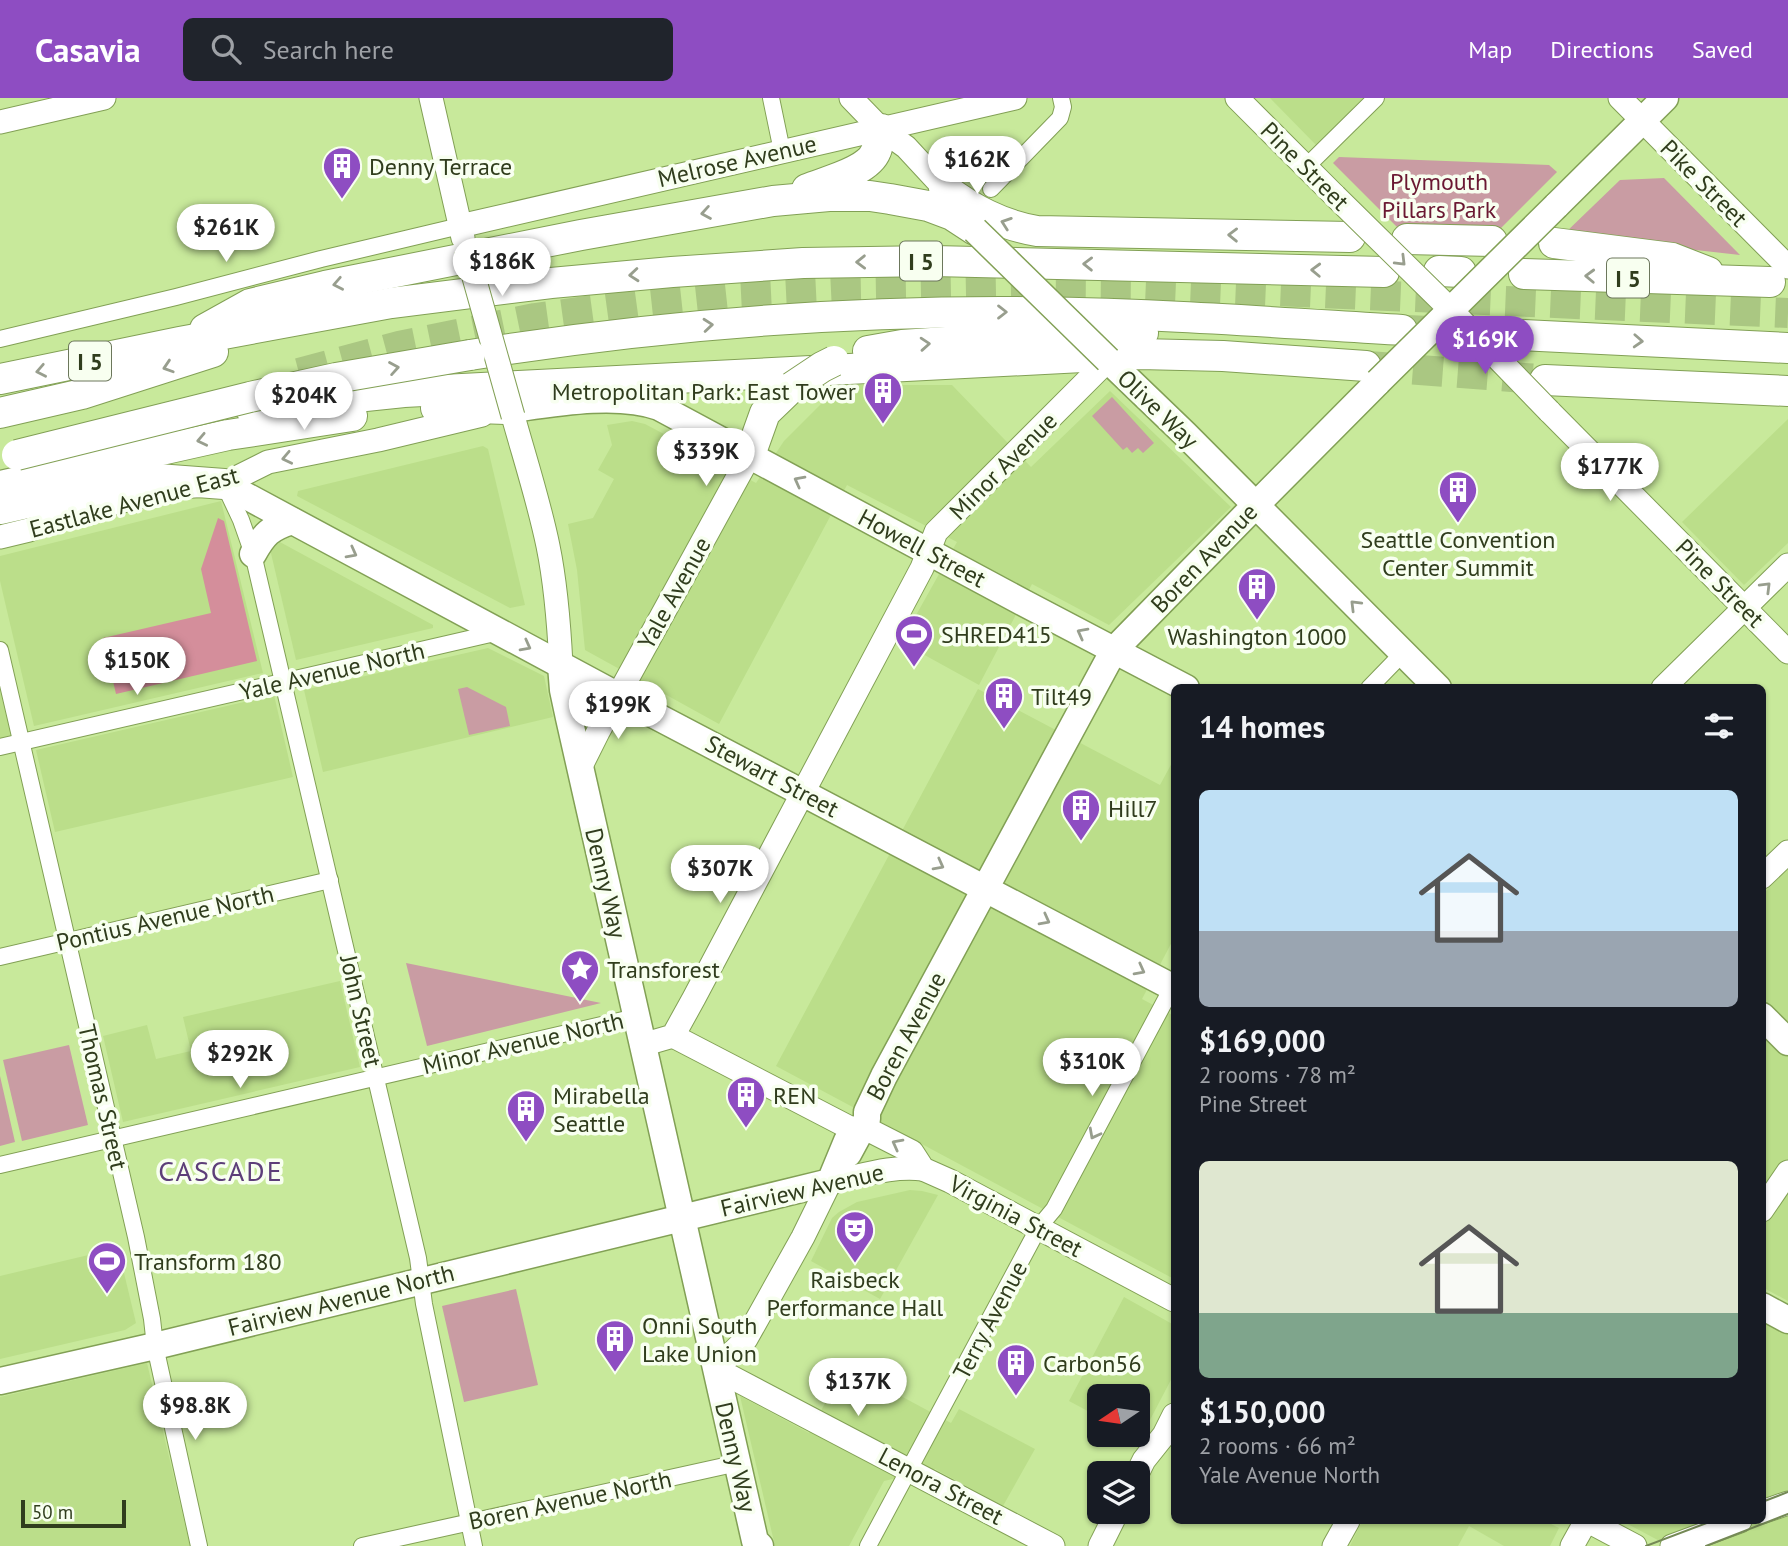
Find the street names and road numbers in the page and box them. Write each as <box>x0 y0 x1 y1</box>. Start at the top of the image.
street label: Pine Street <box>1254 115 1356 217</box>
street label: Melrose Avenue <box>655 128 819 194</box>
street label: Pike Street <box>1654 133 1754 233</box>
road number: I 5 <box>900 242 942 280</box>
road number: I 5 <box>1607 258 1649 298</box>
road number: I 5 <box>69 342 111 380</box>
street label: Olive Way <box>1111 363 1205 455</box>
street label: Minor Avenue <box>942 405 1064 527</box>
street label: Eastlake Avenue East <box>26 459 242 545</box>
street label: Boren Avenue <box>1144 497 1264 619</box>
street label: Howell Street <box>853 501 991 595</box>
street label: Yale Avenue <box>631 532 717 654</box>
street label: Pine Street <box>1669 532 1771 634</box>
street label: Yale Avenue North <box>236 635 428 707</box>
street label: Stewart Street <box>700 728 844 824</box>
street label: Denny Way <box>578 825 634 941</box>
street label: Pontius Avenue North <box>53 878 277 958</box>
street label: John Street <box>333 951 389 1070</box>
street label: Boren Avenue <box>859 966 953 1106</box>
street label: Minor Avenue North <box>419 1005 627 1081</box>
street label: Thomas Street <box>71 1021 135 1173</box>
street label: Fairview Avenue <box>717 1156 887 1224</box>
street label: Virginia Street <box>943 1167 1088 1264</box>
street label: Terry Avenue <box>946 1255 1034 1385</box>
street label: Fairview Avenue North <box>225 1257 457 1343</box>
street label: Denny Way <box>708 1399 764 1515</box>
street label: Lenora Street <box>873 1440 1009 1532</box>
street label: Boren Avenue North <box>466 1463 674 1537</box>

